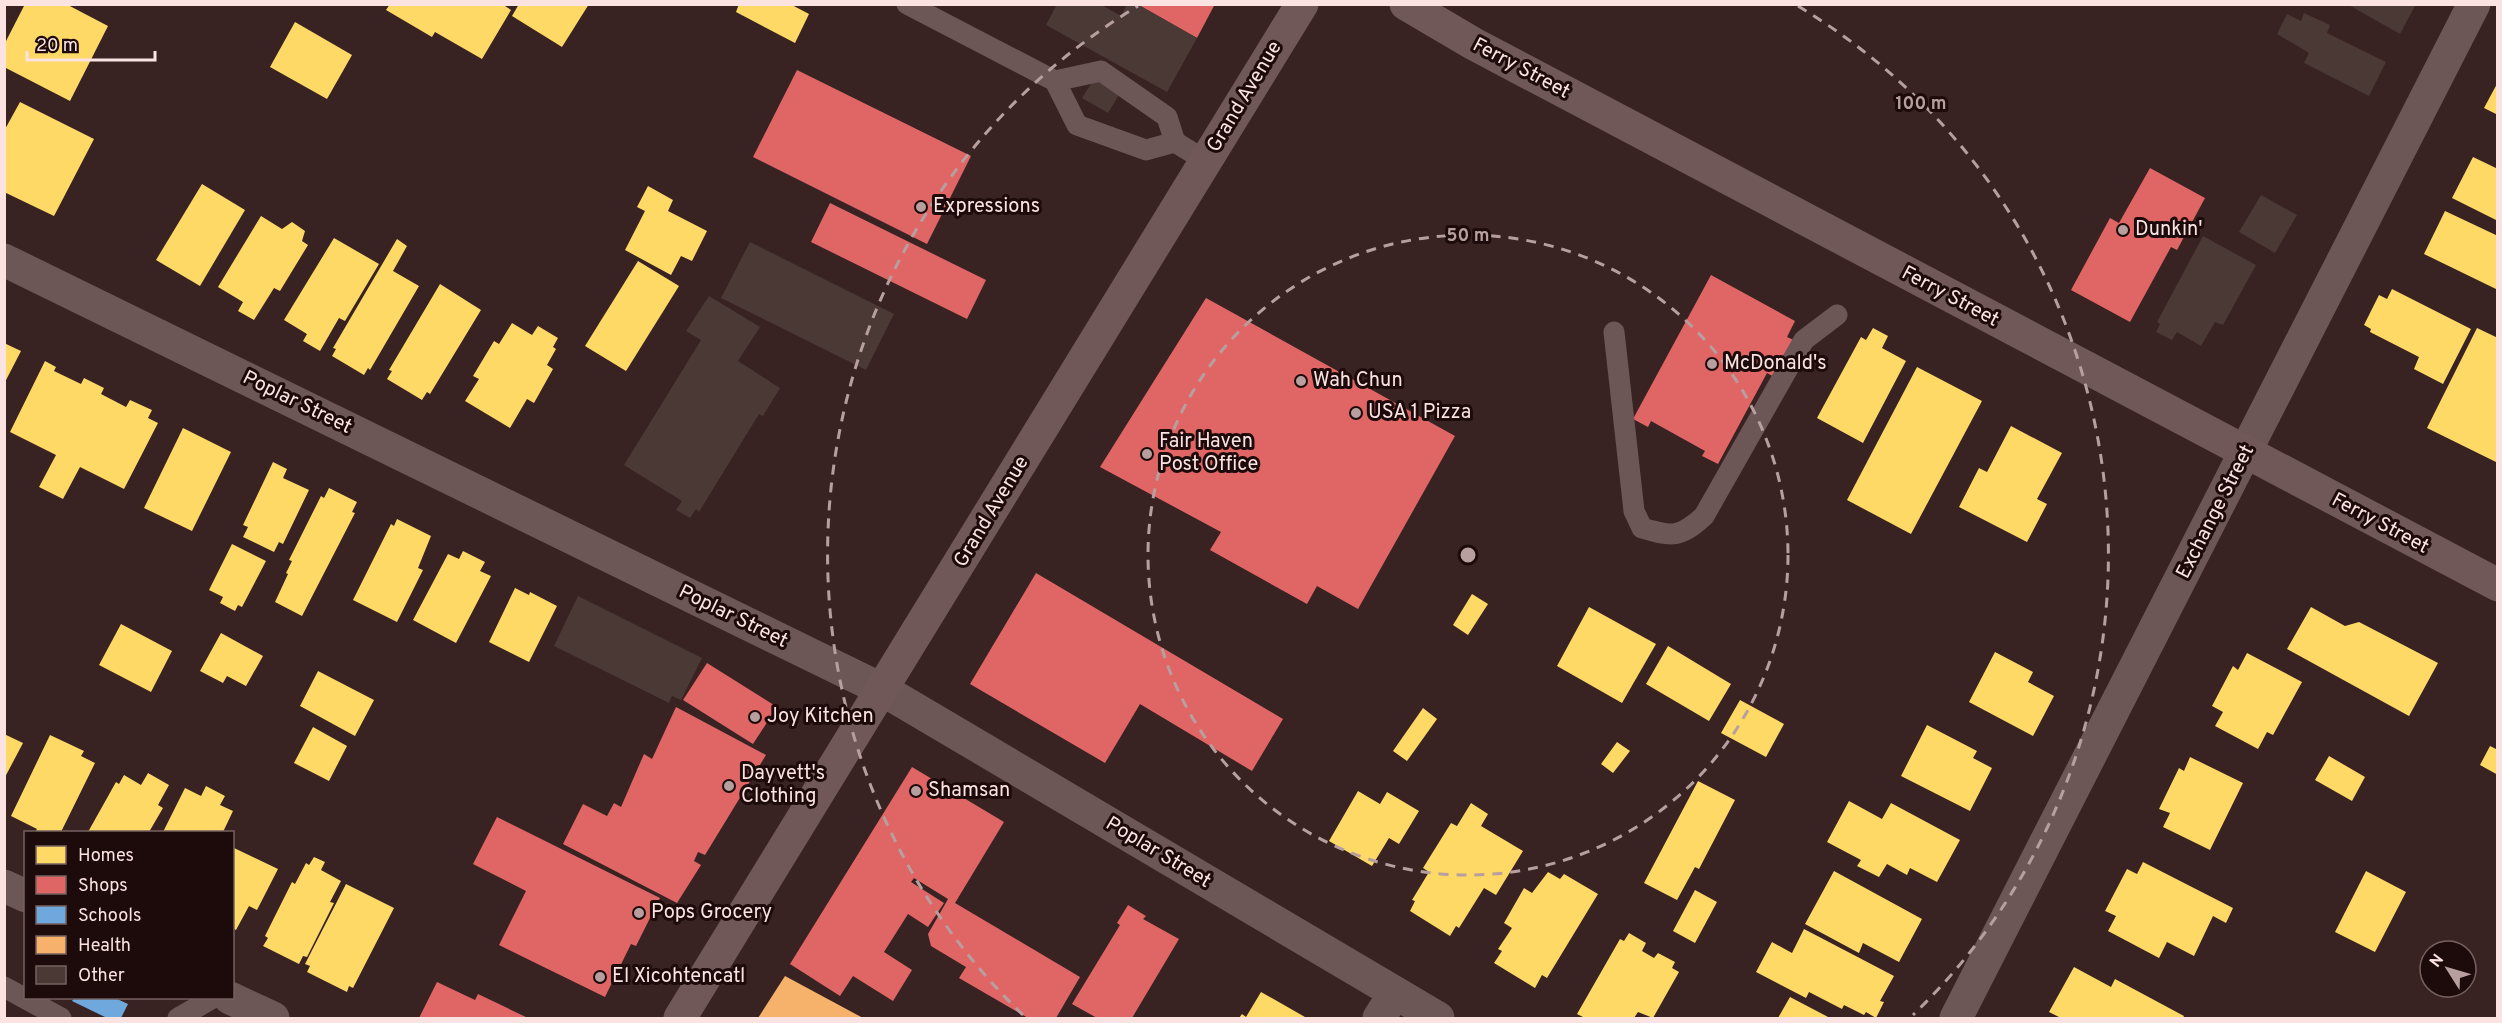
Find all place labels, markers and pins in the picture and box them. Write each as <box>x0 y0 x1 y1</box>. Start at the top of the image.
place label: Expressions <box>933 194 1040 220</box>
marker: Expressions <box>914 200 928 214</box>
place label: Dunkin' <box>2135 217 2203 243</box>
marker: Dunkin' <box>2116 223 2130 237</box>
place label: McDonald's <box>1724 351 1827 377</box>
marker: McDonald's <box>1705 357 1719 371</box>
place label: Wah Chun <box>1313 368 1403 394</box>
marker: Wah Chun <box>1294 374 1308 388</box>
place label: USA 1 Pizza <box>1368 400 1471 426</box>
marker: USA 1 Pizza <box>1349 406 1363 420</box>
place label: Fair Haven Post Office <box>1159 429 1258 478</box>
marker: Fair Haven Post Office <box>1140 447 1154 461</box>
centre of rings <box>1458 545 1478 565</box>
place label: Joy Kitchen <box>767 704 874 730</box>
marker: Joy Kitchen <box>748 710 762 724</box>
place label: Dayvett's Clothing <box>741 761 825 810</box>
place label: Shamsan <box>928 778 1010 804</box>
marker: Dayvett's Clothing <box>722 779 736 793</box>
marker: Shamsan <box>909 784 923 798</box>
place label: Pops Grocery <box>651 900 772 926</box>
marker: Pops Grocery <box>632 906 646 920</box>
place label: El Xicohtencatl <box>612 964 745 990</box>
marker: El Xicohtencatl <box>593 970 607 984</box>

